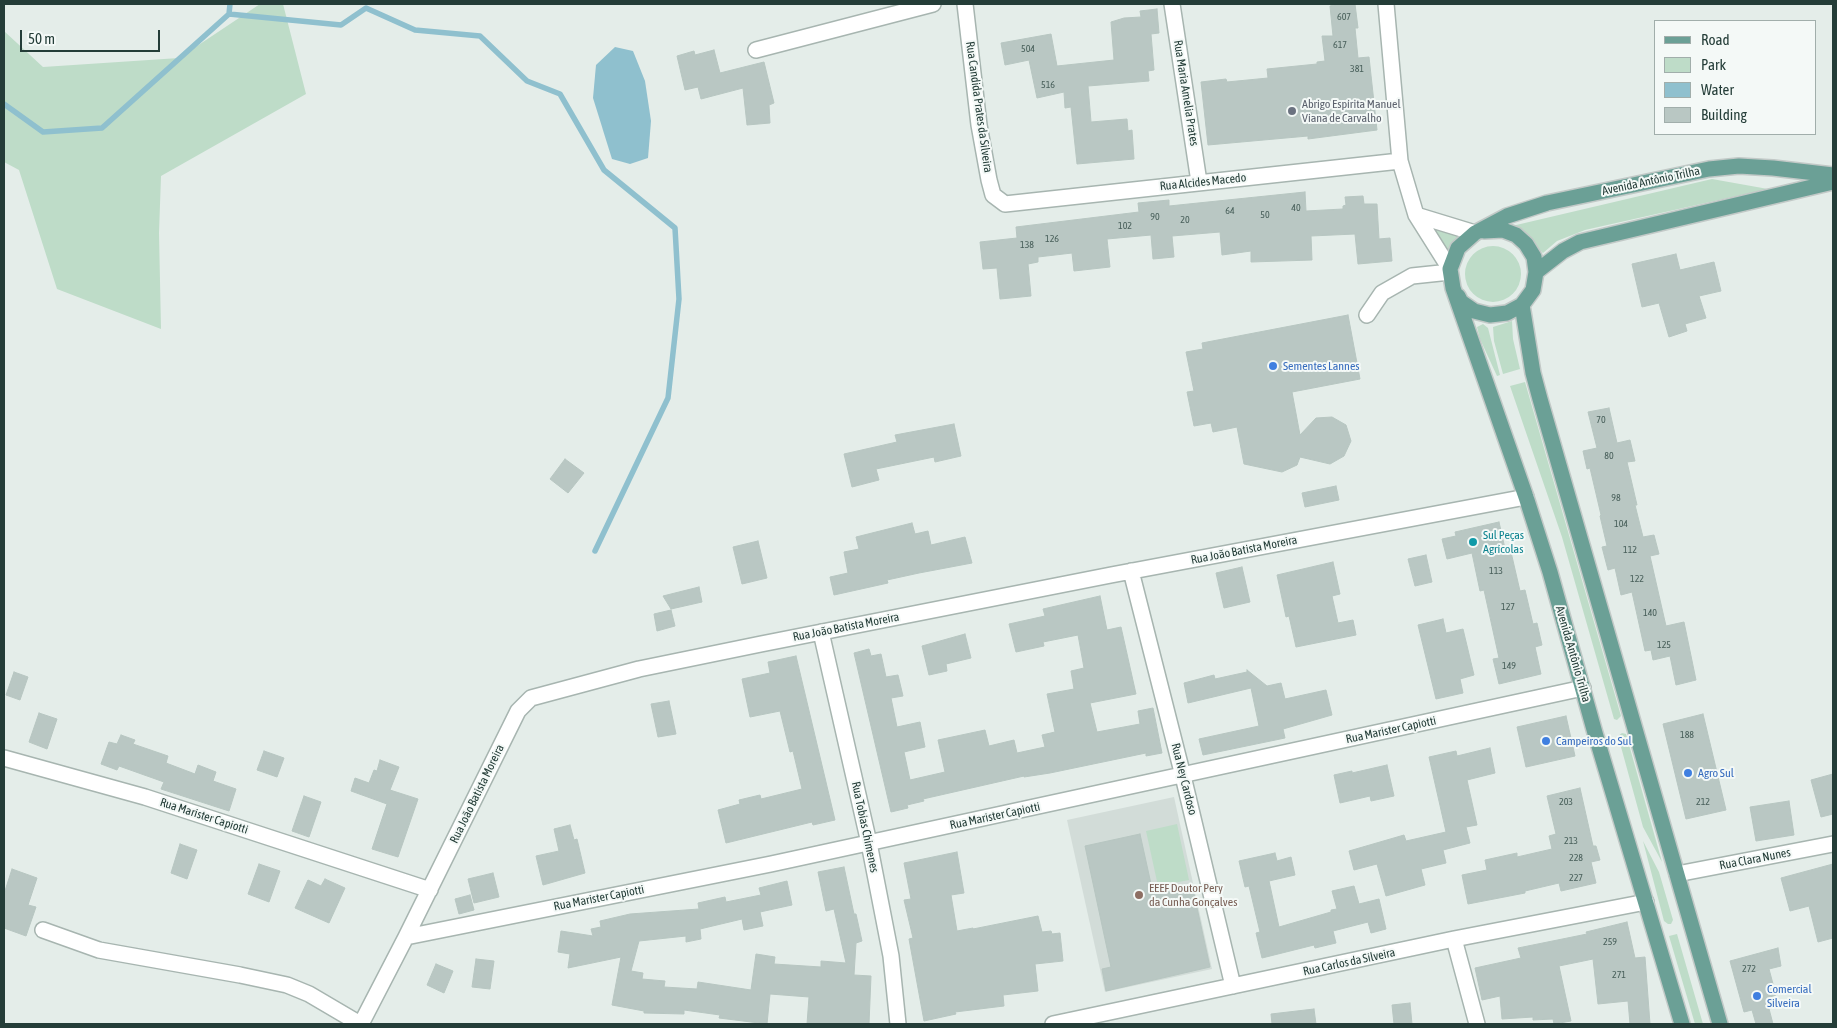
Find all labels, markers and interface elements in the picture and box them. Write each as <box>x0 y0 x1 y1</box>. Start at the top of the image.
house number: 607 <box>1337 11 1351 23</box>
scale bar <box>22 20 162 52</box>
legend <box>1654 20 1817 135</box>
text: 50 m <box>28 30 55 47</box>
text: Road <box>1701 31 1730 48</box>
street label: Rua Maria Amelia Prates <box>1171 39 1201 147</box>
house number: 617 <box>1333 39 1347 51</box>
street label: Rua Candida Prates da Silveira <box>963 40 995 174</box>
house number: 504 <box>1021 43 1035 55</box>
text: Park <box>1701 56 1726 73</box>
house number: 381 <box>1350 63 1364 75</box>
house number: 516 <box>1041 79 1055 91</box>
text: Water <box>1701 81 1734 98</box>
place label: Abrigo Espírita Manuel Viana de Carvalho <box>1302 97 1401 125</box>
marker: Abrigo Espírita Manuel Viana de Carvalho <box>1286 105 1298 117</box>
text: Building <box>1701 106 1747 123</box>
street label: Avenida Antônio Trilha <box>1601 164 1701 198</box>
street label: Rua Alcides Macedo <box>1159 170 1247 194</box>
house number: 40 <box>1291 202 1301 214</box>
house number: 64 <box>1225 205 1235 217</box>
house number: 50 <box>1260 209 1270 221</box>
house number: 90 <box>1150 211 1160 223</box>
house number: 20 <box>1180 214 1190 226</box>
house number: 102 <box>1118 220 1132 232</box>
house number: 126 <box>1045 233 1059 245</box>
house number: 138 <box>1020 239 1034 251</box>
place label: Sementes Lannes <box>1283 359 1360 373</box>
marker: Sementes Lannes <box>1267 360 1279 372</box>
house number: 70 <box>1596 414 1606 426</box>
house number: 80 <box>1604 450 1614 462</box>
house number: 98 <box>1611 492 1621 504</box>
house number: 104 <box>1614 518 1628 530</box>
place label: Sul Peças Agrícolas <box>1483 528 1524 556</box>
street label: Rua João Batista Moreira <box>1190 533 1298 567</box>
marker: Sul Peças Agrícolas <box>1467 536 1479 548</box>
house number: 112 <box>1623 544 1637 556</box>
house number: 113 <box>1489 565 1503 577</box>
house number: 122 <box>1630 573 1644 585</box>
house number: 127 <box>1501 601 1515 613</box>
street label: Avenida Antônio Trilha <box>1552 604 1594 704</box>
house number: 140 <box>1643 607 1657 619</box>
street label: Rua João Batista Moreira <box>792 610 900 644</box>
house number: 125 <box>1657 639 1671 651</box>
house number: 149 <box>1502 660 1516 672</box>
street label: Rua Marister Capiotti <box>1345 713 1437 747</box>
house number: 188 <box>1680 729 1694 741</box>
place label: Campeiros do Sul <box>1556 734 1632 748</box>
marker: Campeiros do Sul <box>1540 735 1552 747</box>
street label: Rua Ney Cardoso <box>1168 741 1200 817</box>
street label: Rua João Batista Moreira <box>447 742 507 846</box>
place label: Agro Sul <box>1698 766 1734 780</box>
marker: Agro Sul <box>1682 767 1694 779</box>
street label: Rua Tobias Chimenes <box>848 780 882 874</box>
street label: Rua Marister Capiotti <box>158 795 250 837</box>
house number: 203 <box>1559 796 1573 808</box>
house number: 212 <box>1696 796 1710 808</box>
street label: Rua Marister Capiotti <box>949 799 1041 833</box>
house number: 213 <box>1564 835 1578 847</box>
street label: Rua Clara Nunes <box>1718 845 1792 873</box>
house number: 228 <box>1569 852 1583 864</box>
house number: 227 <box>1569 872 1583 884</box>
place label: EEEF Doutor Pery da Cunha Gonçalves <box>1149 881 1237 909</box>
street label: Rua Marister Capiotti <box>553 882 645 914</box>
marker: EEEF Doutor Pery da Cunha Gonçalves <box>1133 889 1145 901</box>
house number: 259 <box>1603 936 1617 948</box>
street label: Rua Carlos da Silveira <box>1302 945 1396 979</box>
house number: 272 <box>1742 963 1756 975</box>
house number: 271 <box>1612 969 1626 981</box>
place label: Comercial Silveira <box>1767 982 1812 1010</box>
marker: Comercial Silveira <box>1751 990 1763 1002</box>

